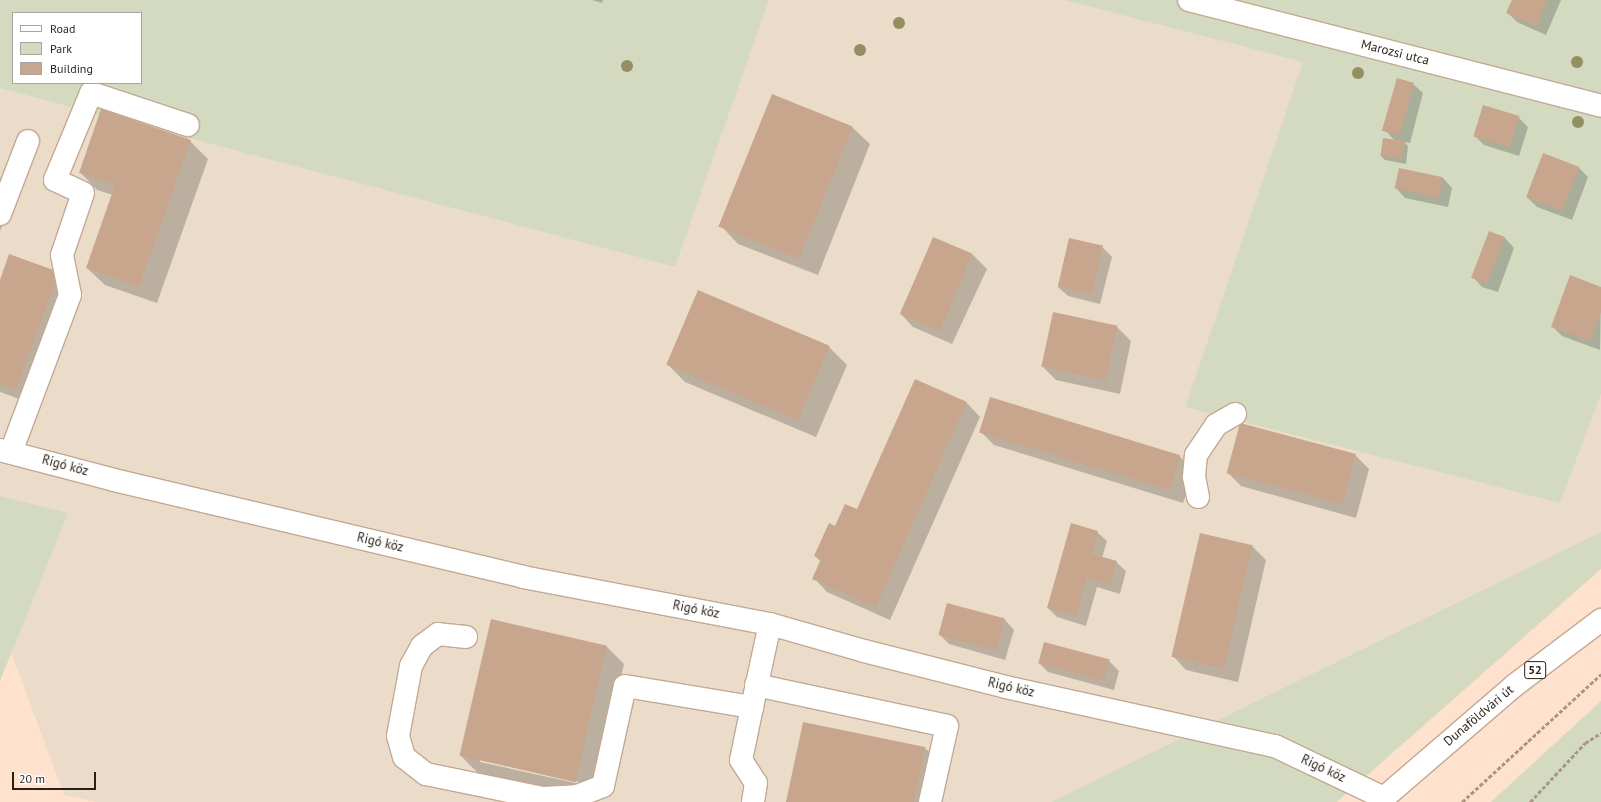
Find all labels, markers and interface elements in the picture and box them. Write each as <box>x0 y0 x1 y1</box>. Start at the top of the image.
legend <box>12 12 142 84</box>
text: Road <box>50 21 75 36</box>
street label: Marozsi utca <box>1359 37 1431 69</box>
text: Park <box>50 41 72 56</box>
text: Building <box>50 61 93 76</box>
street label: Rigó köz <box>40 452 90 480</box>
street label: Rigó köz <box>355 530 405 556</box>
street label: Rigó köz <box>671 598 721 622</box>
road number: 52 <box>1524 660 1546 680</box>
street label: Rigó köz <box>986 675 1036 701</box>
street label: Dunaföldvári út <box>1441 682 1517 750</box>
street label: Rigó köz <box>1298 752 1348 786</box>
scale bar <box>14 764 98 790</box>
text: 20 m <box>19 771 45 786</box>

